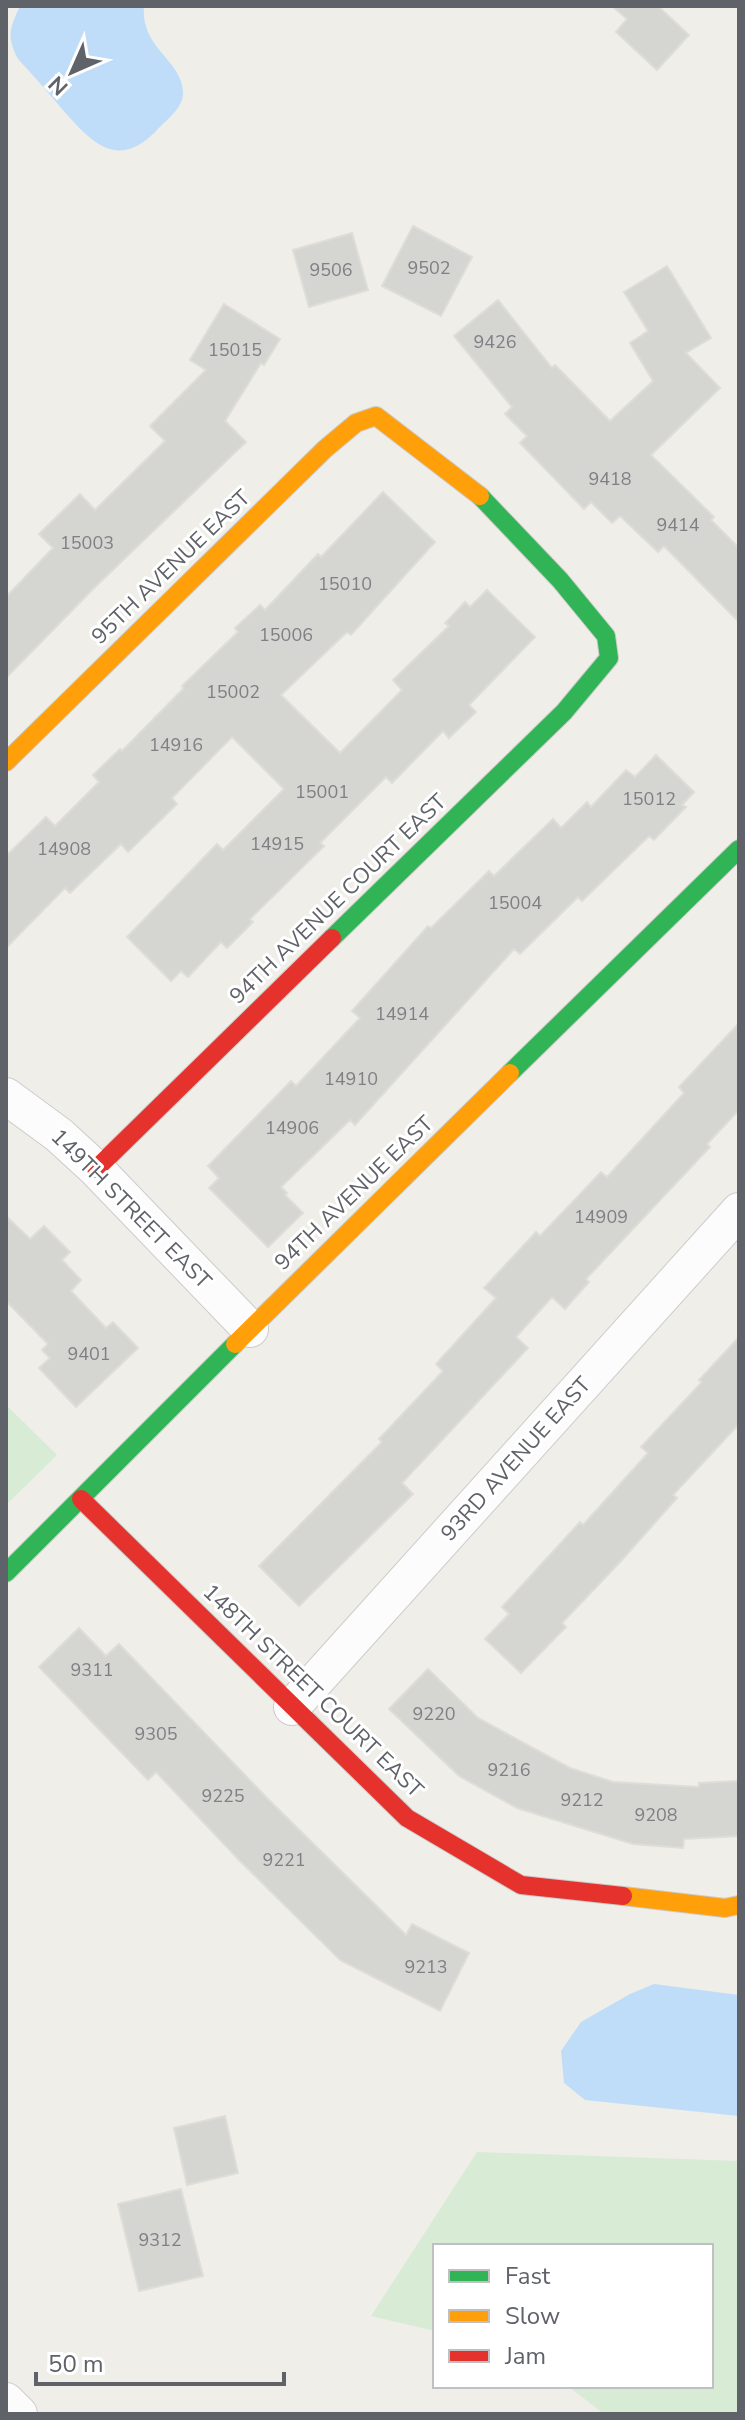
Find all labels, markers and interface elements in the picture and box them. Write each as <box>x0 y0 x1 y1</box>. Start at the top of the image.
north arrow <box>32 32 112 112</box>
text: N <box>42 69 75 102</box>
house number: 9502 <box>407 256 451 280</box>
house number: 9506 <box>309 258 353 282</box>
house number: 9426 <box>473 330 517 354</box>
house number: 15015 <box>208 338 262 362</box>
house number: 9418 <box>588 467 632 491</box>
street label: 95TH AVENUE EAST <box>85 483 258 651</box>
house number: 9414 <box>656 513 700 537</box>
house number: 15003 <box>60 531 114 555</box>
house number: 15010 <box>318 572 372 596</box>
house number: 15006 <box>259 623 313 647</box>
house number: 15002 <box>206 680 260 704</box>
house number: 14916 <box>149 733 203 757</box>
house number: 15001 <box>295 780 349 804</box>
street label: 94TH AVENUE COURT EAST <box>223 787 454 1011</box>
house number: 15012 <box>622 787 676 811</box>
house number: 14915 <box>250 832 304 856</box>
house number: 14908 <box>37 837 91 861</box>
house number: 15004 <box>488 891 542 915</box>
house number: 14914 <box>375 1002 429 1026</box>
house number: 14910 <box>324 1067 378 1091</box>
street label: 94TH AVENUE EAST <box>268 1109 441 1277</box>
house number: 14906 <box>265 1116 319 1140</box>
street label: 149TH STREET EAST <box>44 1122 218 1296</box>
house number: 14909 <box>574 1205 628 1229</box>
house number: 9401 <box>67 1342 111 1366</box>
street label: 93RD AVENUE EAST <box>434 1370 598 1548</box>
street label: 148TH STREET COURT EAST <box>196 1577 430 1805</box>
house number: 9311 <box>70 1658 114 1682</box>
house number: 9220 <box>412 1702 456 1726</box>
house number: 9305 <box>134 1722 178 1746</box>
house number: 9216 <box>487 1758 531 1782</box>
house number: 9225 <box>201 1784 245 1808</box>
house number: 9212 <box>560 1788 604 1812</box>
house number: 9208 <box>634 1803 678 1827</box>
house number: 9221 <box>262 1848 306 1872</box>
house number: 9213 <box>404 1955 448 1979</box>
house number: 9312 <box>138 2228 182 2252</box>
legend <box>433 2244 713 2388</box>
text: Fast <box>505 2260 551 2292</box>
text: Slow <box>505 2300 560 2332</box>
scale bar <box>36 2336 284 2386</box>
text: Jam <box>504 2340 546 2372</box>
text: 50 m <box>48 2348 104 2380</box>

